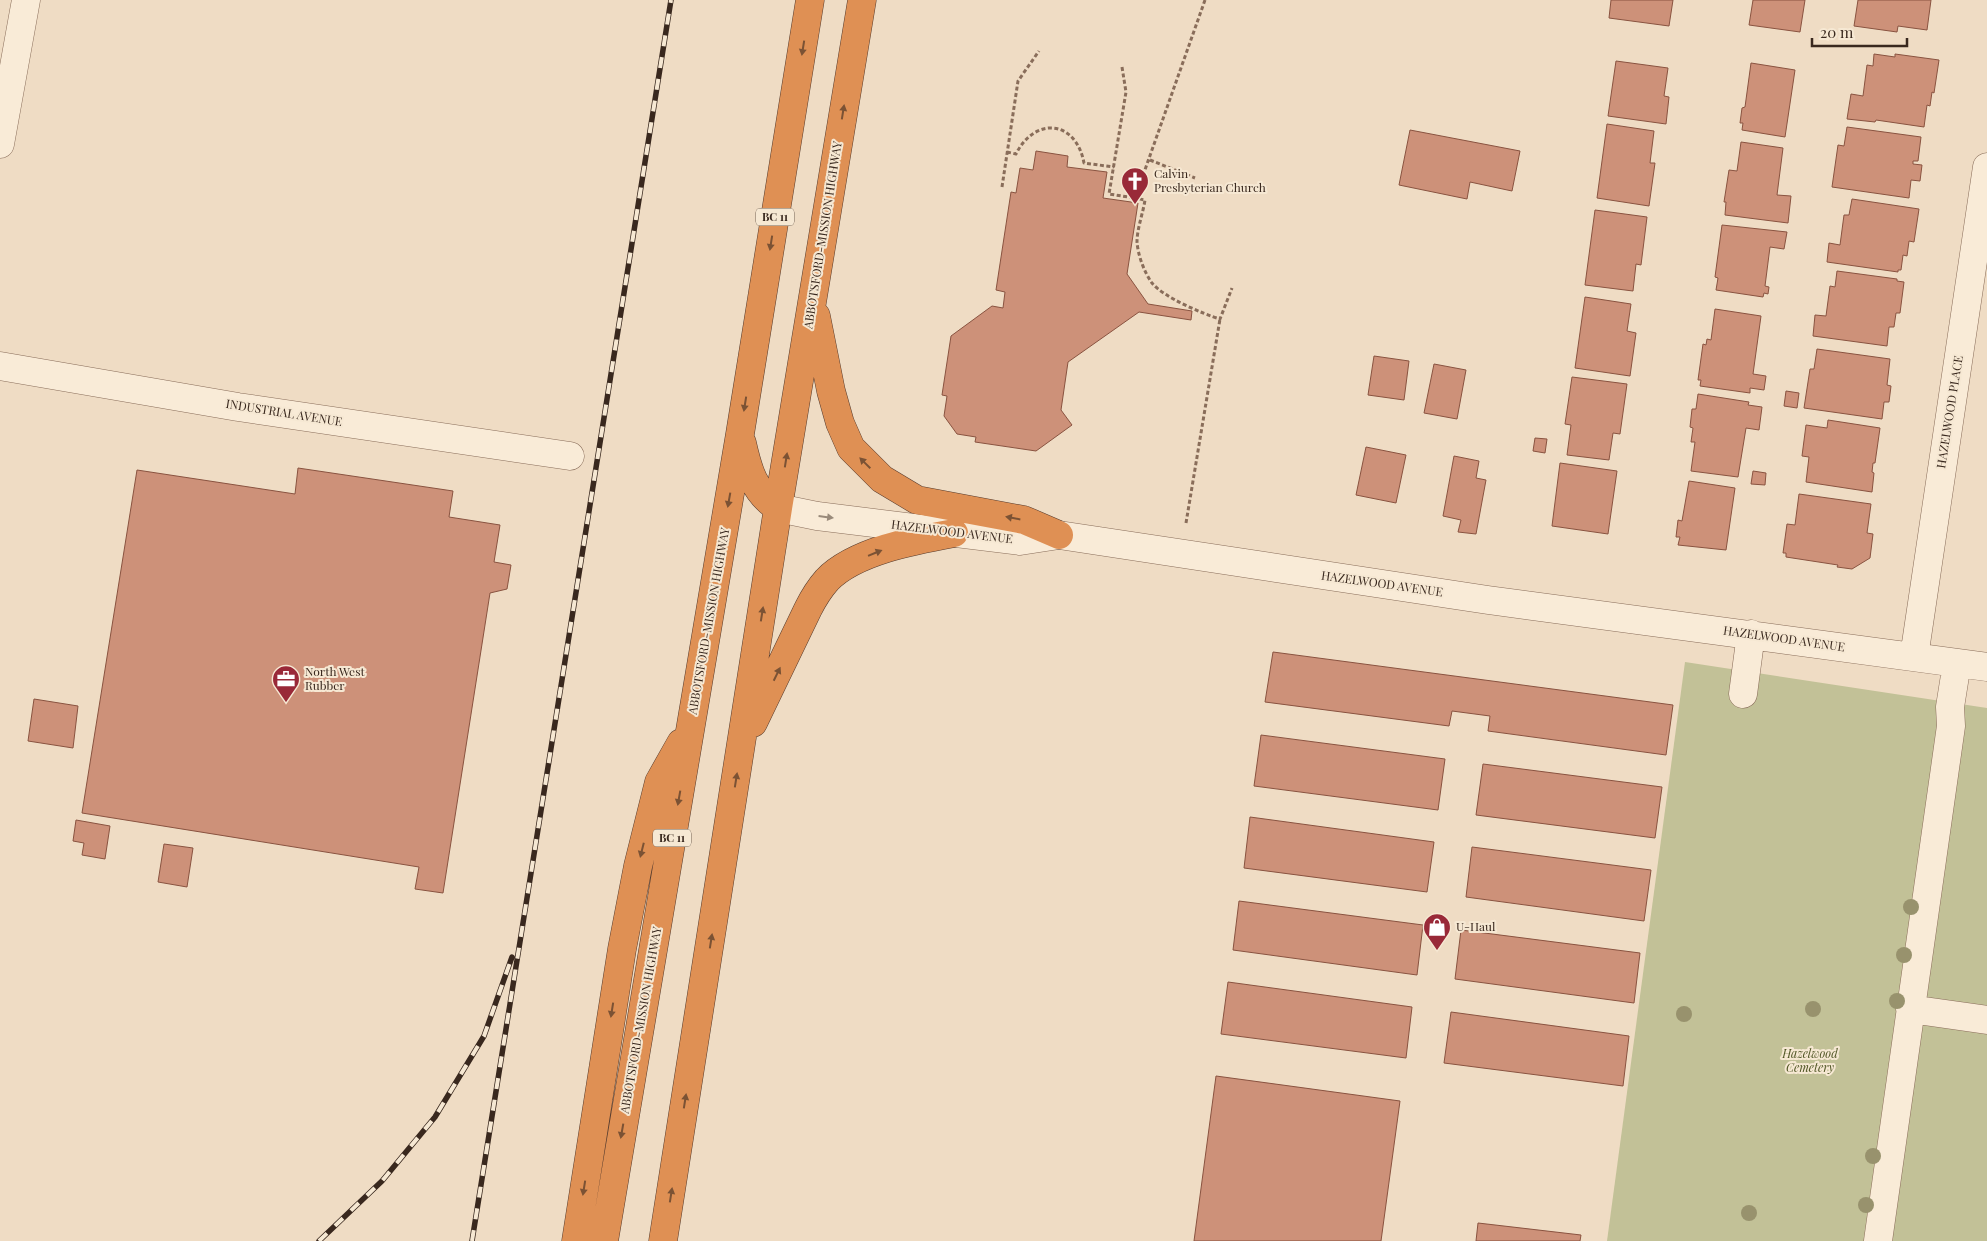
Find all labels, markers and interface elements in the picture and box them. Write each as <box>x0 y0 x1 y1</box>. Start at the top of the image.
scale bar <box>1812 15 1907 47</box>
text: 20 m <box>1820 22 1854 42</box>
one-way arrow <box>798 40 806 56</box>
one-way arrow <box>840 104 848 120</box>
street label: ABBOTSFORD-MISSION HIGHWAY <box>799 139 845 331</box>
place label: Calvin Presbyterian Church <box>1154 165 1266 195</box>
church icon: Calvin Presbyterian Church <box>1120 166 1150 205</box>
road number: BC 11 <box>756 208 794 226</box>
one-way arrow <box>767 235 775 251</box>
street label: HAZELWOOD PLACE <box>1932 354 1966 470</box>
street label: INDUSTRIAL AVENUE <box>225 395 344 429</box>
one-way arrow <box>741 396 749 412</box>
one-way arrow <box>783 451 791 467</box>
one-way arrow <box>859 457 871 469</box>
one-way arrow <box>725 492 733 508</box>
one-way arrow <box>819 513 835 521</box>
one-way arrow <box>1005 514 1021 522</box>
street label: HAZELWOOD AVENUE <box>890 516 1014 546</box>
street label: ABBOTSFORD-MISSION HIGHWAY <box>684 525 733 717</box>
one-way arrow <box>868 548 883 556</box>
street label: HAZELWOOD AVENUE <box>1320 567 1444 599</box>
one-way arrow <box>758 606 766 622</box>
street label: HAZELWOOD AVENUE <box>1722 622 1846 654</box>
place label: North West Rubber <box>305 663 366 693</box>
office icon: North West Rubber <box>271 664 301 703</box>
one-way arrow <box>773 667 781 681</box>
one-way arrow <box>732 772 740 788</box>
one-way arrow <box>674 790 682 806</box>
road number: BC 11 <box>653 830 691 846</box>
one-way arrow <box>638 843 646 858</box>
shop icon: U-Haul <box>1422 912 1452 951</box>
place label: U-Haul <box>1456 918 1496 934</box>
street label: ABBOTSFORD-MISSION HIGHWAY <box>616 924 665 1116</box>
one-way arrow <box>707 932 715 948</box>
one-way arrow <box>608 1002 616 1018</box>
park label: Hazelwood Cemetery <box>1781 1045 1838 1075</box>
one-way arrow <box>682 1093 690 1109</box>
one-way arrow <box>618 1123 626 1139</box>
one-way arrow <box>580 1180 588 1196</box>
one-way arrow <box>667 1187 675 1203</box>

